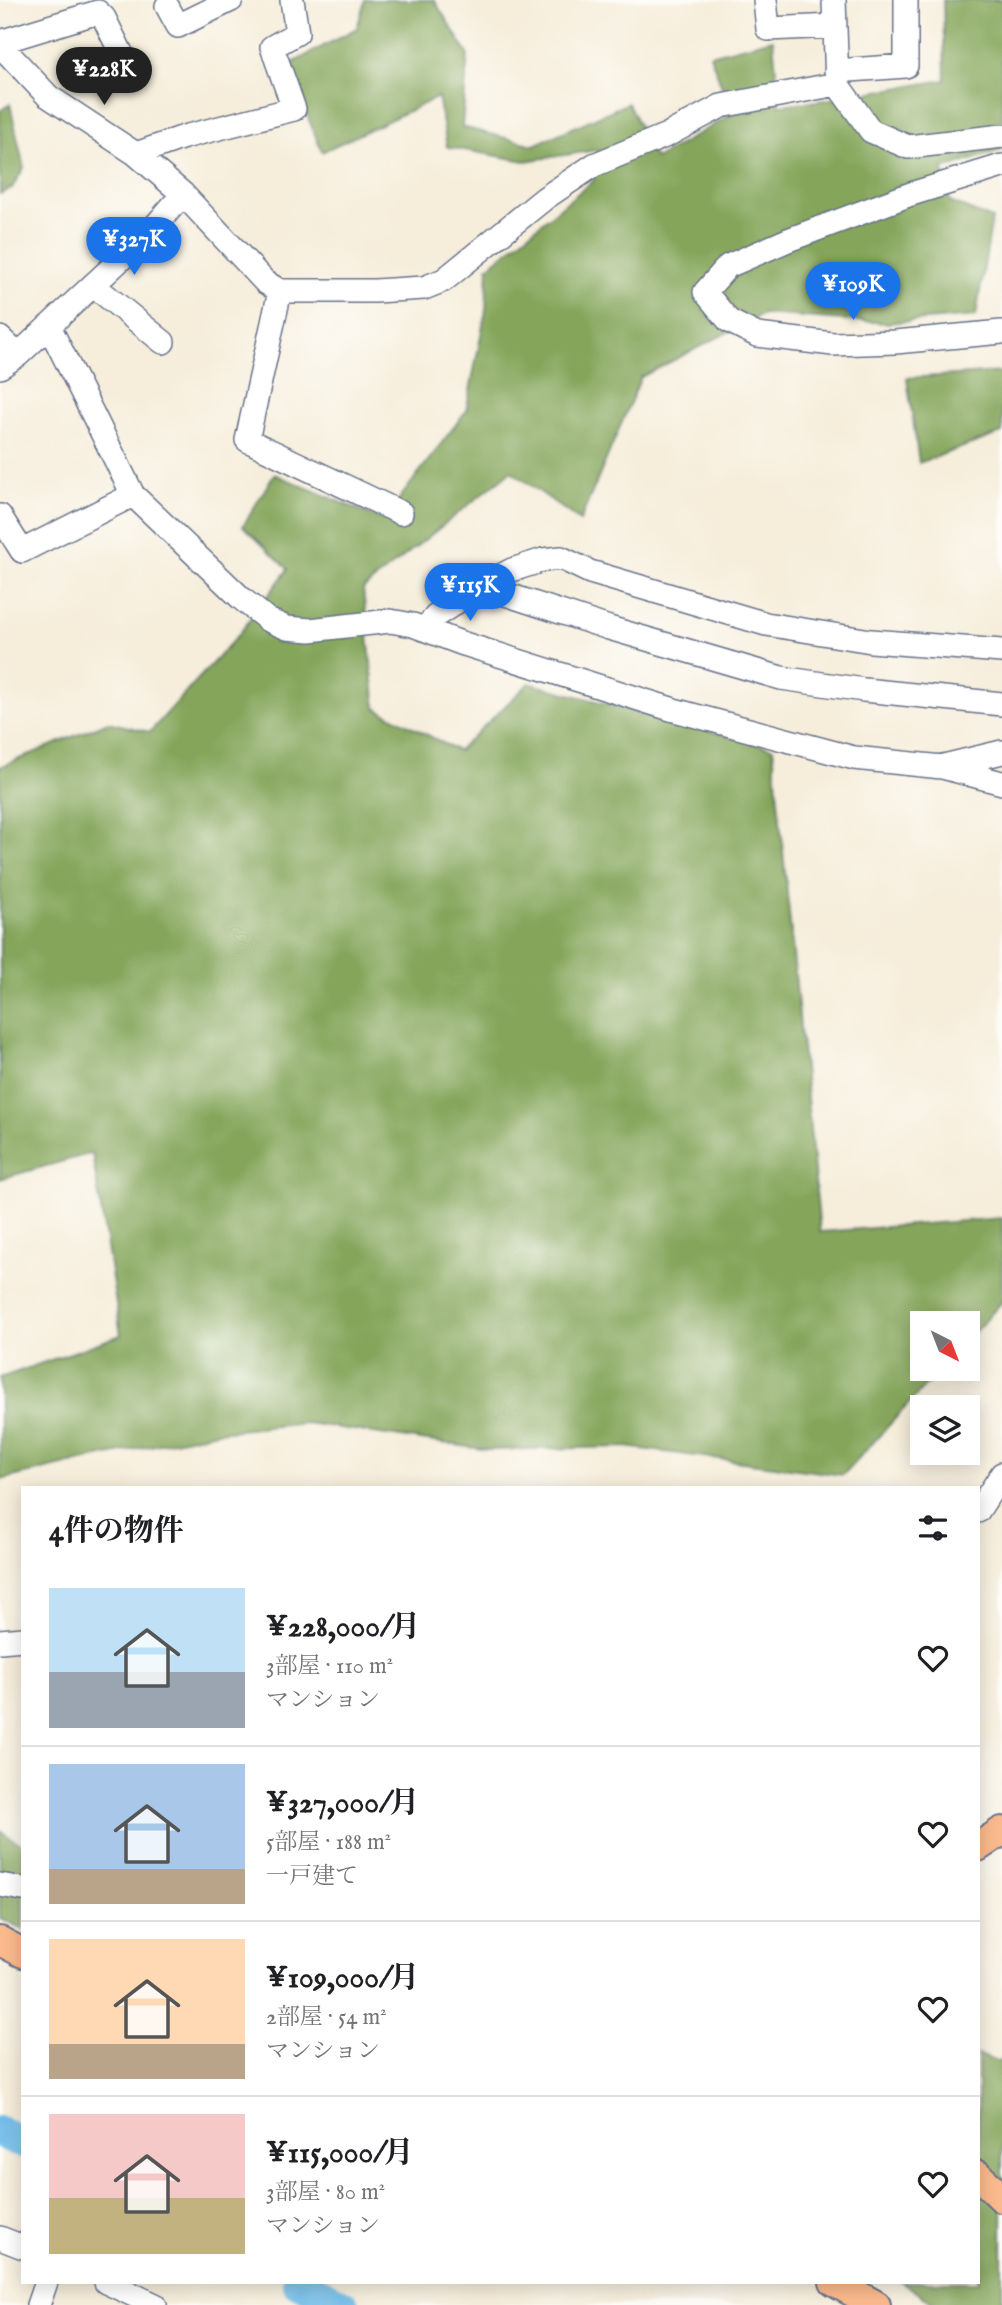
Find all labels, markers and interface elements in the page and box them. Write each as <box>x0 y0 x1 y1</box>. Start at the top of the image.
pin: ¥228K <box>55 48 153 107</box>
text: ¥228K <box>72 55 136 84</box>
pin: ¥327K <box>85 218 183 277</box>
text: ¥327K <box>102 225 166 254</box>
pin: ¥109K <box>804 262 902 322</box>
text: ¥109K <box>821 270 885 299</box>
pin: ¥115K <box>421 564 519 623</box>
text: ¥115K <box>441 571 499 600</box>
north arrow <box>910 1311 980 1381</box>
map controls <box>910 1311 980 1465</box>
button: layers <box>910 1395 980 1465</box>
icon: filters <box>914 1509 952 1547</box>
text: 4件の物件 <box>49 1513 184 1551</box>
text: ¥228,000/月 <box>266 1609 420 1647</box>
icon: home <box>105 1616 189 1700</box>
icon: heart <box>914 1639 952 1677</box>
text: 3部屋 · 110 m² <box>266 1652 393 1681</box>
text: マンション <box>266 1686 380 1715</box>
text: ¥327,000/月 <box>266 1785 419 1823</box>
icon: home <box>105 1792 189 1876</box>
icon: heart <box>914 1815 952 1853</box>
text: 5部屋 · 188 m² <box>266 1828 391 1857</box>
text: 一戸建て <box>266 1862 358 1891</box>
text: ¥109,000/月 <box>266 1960 419 1998</box>
icon: home <box>105 1967 189 2051</box>
icon: heart <box>914 1990 952 2028</box>
text: 2部屋 · 54 m² <box>266 2003 387 2032</box>
text: マンション <box>266 2037 380 2066</box>
text: ¥115,000/月 <box>266 2135 414 2173</box>
icon: home <box>105 2142 189 2226</box>
icon: heart <box>914 2165 952 2203</box>
text: 3部屋 · 80 m² <box>266 2178 385 2207</box>
text: マンション <box>266 2212 380 2241</box>

